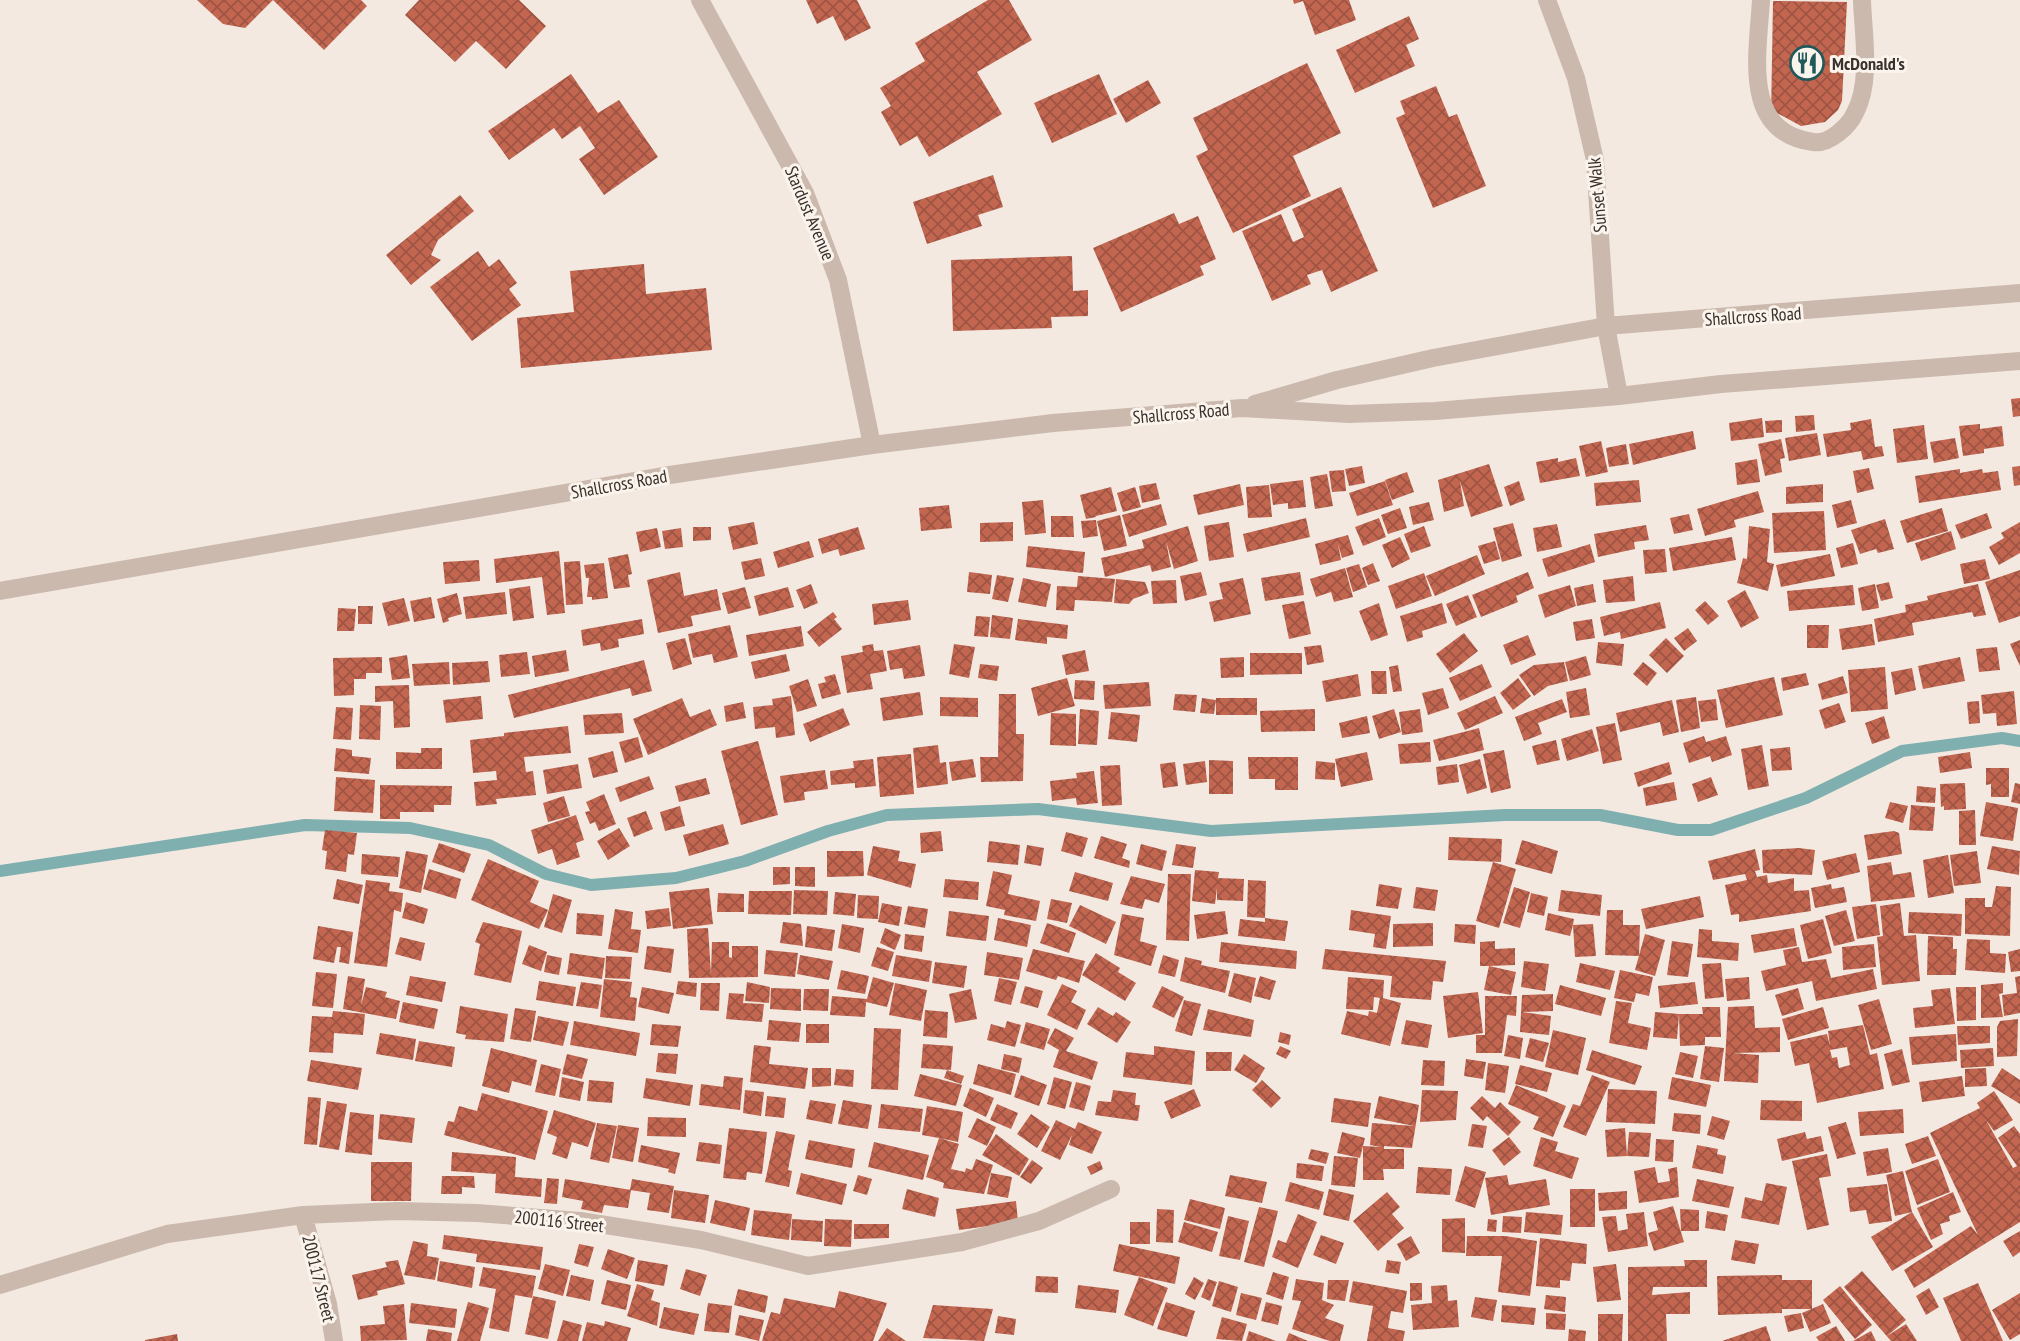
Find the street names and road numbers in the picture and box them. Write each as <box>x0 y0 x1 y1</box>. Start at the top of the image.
street label: Sunset Walk <box>1582 156 1612 233</box>
street label: Stardust Avenue <box>780 162 840 264</box>
street label: Shallcross Road <box>1704 301 1802 331</box>
street label: Shallcross Road <box>1132 397 1230 429</box>
street label: Shallcross Road <box>569 464 669 504</box>
street label: 200116 Street <box>513 1205 605 1237</box>
street label: 200117 Street <box>297 1232 341 1324</box>

